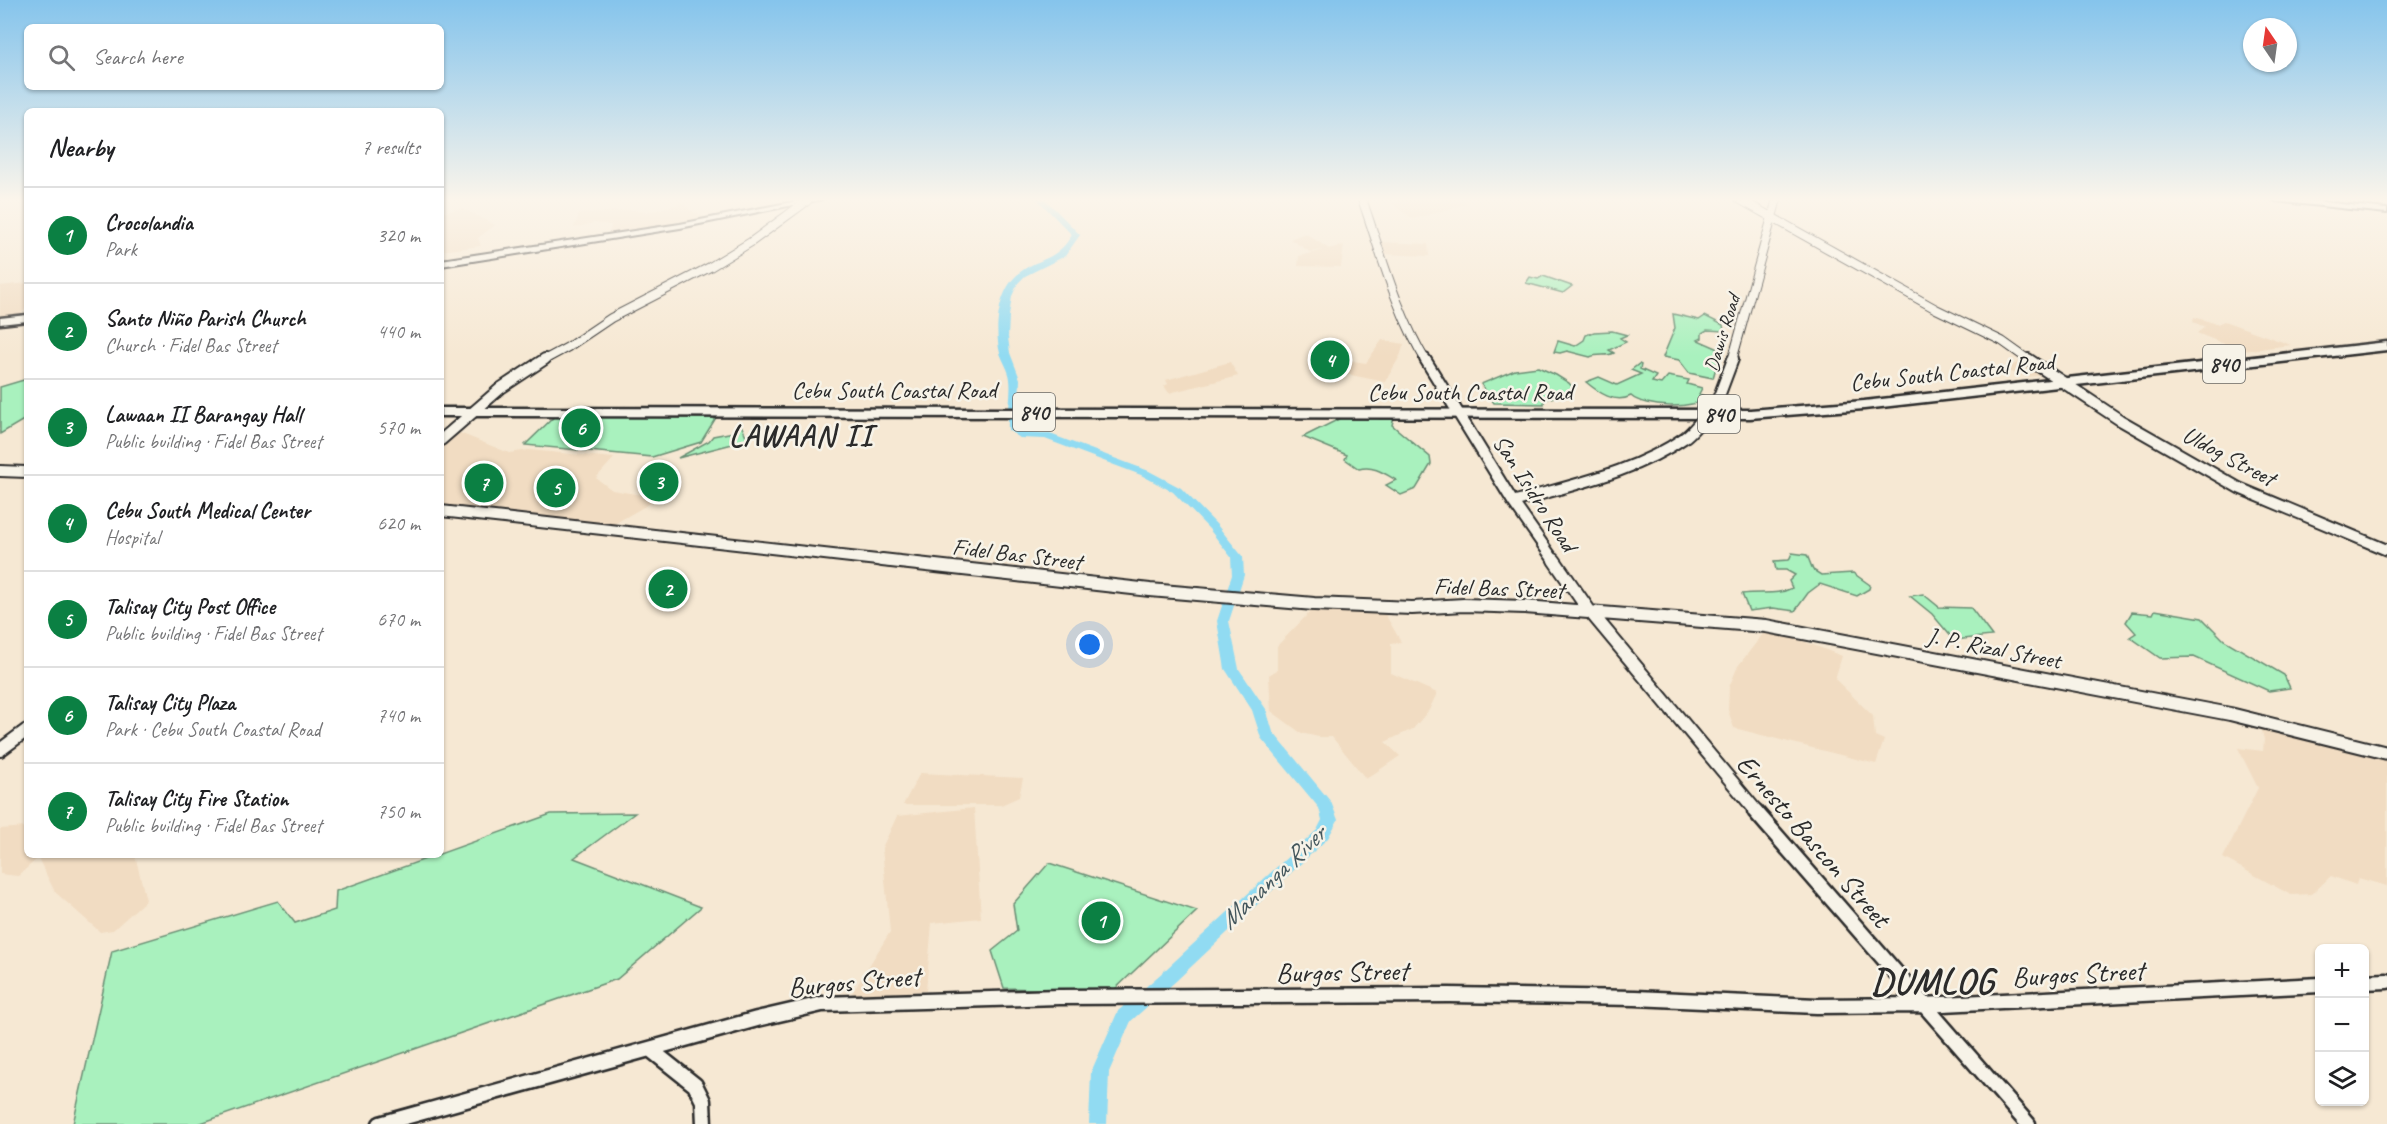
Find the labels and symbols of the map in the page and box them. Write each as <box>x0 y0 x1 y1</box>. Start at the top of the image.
north arrow <box>2243 18 2297 72</box>
street label: Dawis Road <box>1699 288 1747 375</box>
pin: 4 <box>1310 338 1350 382</box>
road number: 840 <box>2203 345 2245 383</box>
street label: Cebu South Coastal Road <box>1849 346 2059 398</box>
street label: Cebu South Coastal Road <box>792 375 1000 405</box>
street label: Cebu South Coastal Road <box>1368 377 1576 407</box>
road number: 840 <box>1013 393 1055 431</box>
road number: 840 <box>1698 395 1740 433</box>
pin: 6 <box>562 406 600 450</box>
district label: LAWAAN II <box>729 417 878 455</box>
street label: Uldog Street <box>2177 419 2283 494</box>
street label: San Isidro Road <box>1486 429 1586 560</box>
pin: 7 <box>464 460 504 506</box>
pin: 3 <box>640 460 678 504</box>
pin: 5 <box>536 466 576 510</box>
street label: Fidel Bas Street <box>951 531 1086 577</box>
pin: 2 <box>648 566 688 612</box>
street label: Fidel Bas Street <box>1433 571 1568 605</box>
street label: J. P. Rizal Street <box>1923 620 2066 676</box>
your location <box>1075 630 1104 659</box>
street label: Ernesto Bascon Street <box>1729 747 1900 936</box>
water label: Mananga River <box>1212 816 1335 936</box>
pin: 1 <box>1082 898 1120 944</box>
street label: Burgos Street <box>2011 952 2149 994</box>
street label: Burgos Street <box>1276 953 1412 990</box>
street label: Burgos Street <box>787 958 925 1005</box>
district label: DUMLOG <box>1871 958 1998 1004</box>

